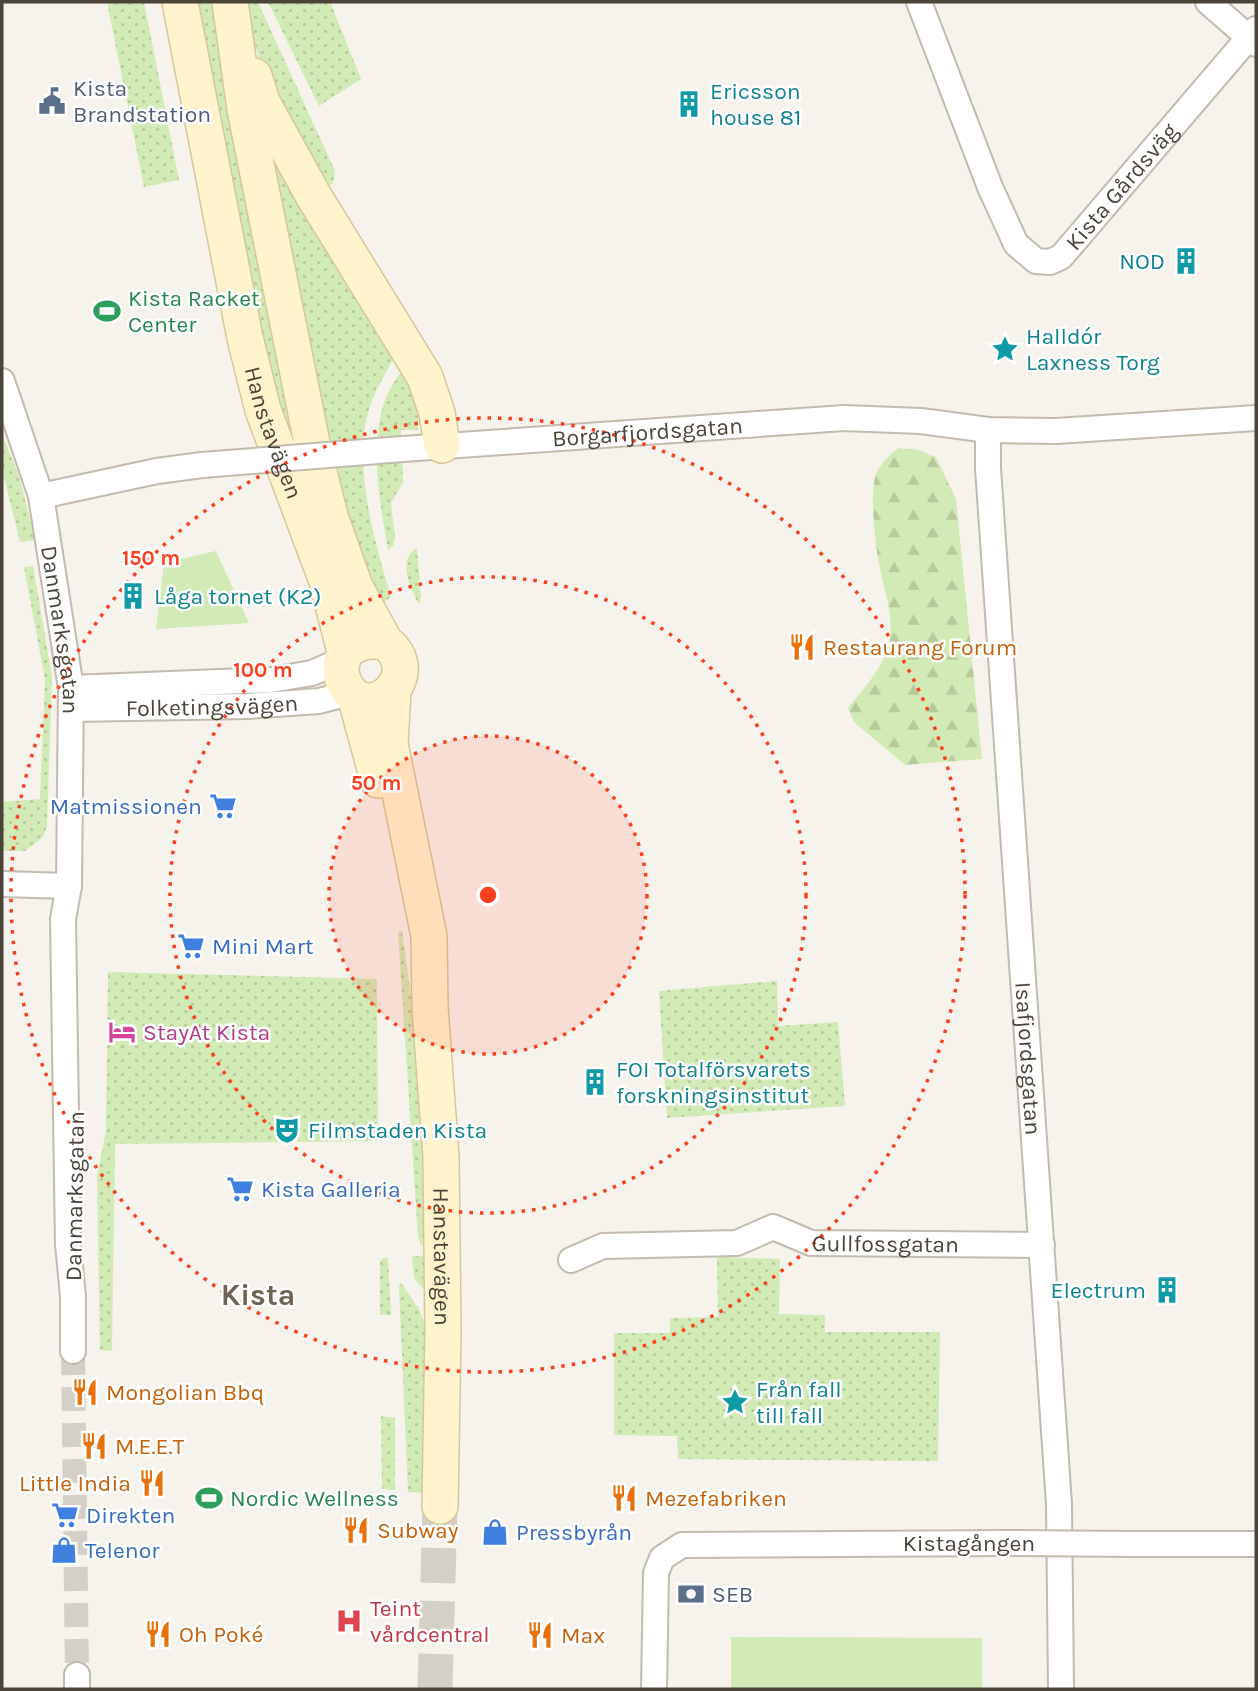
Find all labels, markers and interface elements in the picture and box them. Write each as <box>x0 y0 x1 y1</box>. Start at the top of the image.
place label: Kista Brandstation <box>73 75 211 128</box>
place label: Ericsson house 81 <box>710 78 801 131</box>
public building icon: Kista Brandstation <box>37 86 67 116</box>
building icon: Ericsson house 81 <box>674 89 704 119</box>
street label: Kista Gårdsväg <box>1060 117 1183 255</box>
building icon: NOD <box>1171 246 1201 276</box>
place label: NOD <box>1119 248 1165 275</box>
place label: Kista Racket Center <box>128 285 260 338</box>
sports icon: Kista Racket Center <box>92 296 122 326</box>
place label: Halldór Laxness Torg <box>1026 323 1160 376</box>
place icon: Halldór Laxness Torg <box>990 334 1020 364</box>
street label: Hanstavägen <box>239 363 308 502</box>
street label: Borgarfjordsgatan <box>551 412 744 452</box>
street label: Danmarksgatan <box>35 544 85 714</box>
text: 150 m <box>122 546 180 570</box>
building icon: Låga tornet (K2) <box>118 581 148 611</box>
place label: Låga tornet (K2) <box>154 583 322 610</box>
restaurant icon: Restaurang Forum <box>787 632 817 662</box>
place label: Restaurang Forum <box>823 634 1017 661</box>
text: 100 m <box>233 658 293 682</box>
street label: Folketingsvägen <box>125 689 299 722</box>
text: 50 m <box>351 771 401 795</box>
supermarket icon: Matmissionen <box>208 791 238 821</box>
place label: Matmissionen <box>50 793 202 820</box>
centre of rings <box>476 883 500 907</box>
supermarket icon: Mini Mart <box>176 931 206 961</box>
place label: Mini Mart <box>212 933 314 960</box>
street label: Isafjordsgatan <box>1010 981 1047 1136</box>
hotel icon: StayAt Kista <box>107 1017 137 1047</box>
place label: StayAt Kista <box>143 1019 270 1046</box>
place label: FOI Totalförsvarets forskningsinstitut <box>616 1056 811 1109</box>
building icon: FOI Totalförsvarets forskningsinstitut <box>580 1067 610 1097</box>
street label: Danmarksgatan <box>60 1111 90 1281</box>
theatre icon: Filmstaden Kista <box>272 1115 302 1145</box>
place label: Filmstaden Kista <box>308 1117 487 1144</box>
supermarket icon: Kista Galleria <box>225 1174 255 1204</box>
place label: Kista Galleria <box>261 1176 401 1203</box>
street label: Hanstavägen <box>428 1187 456 1326</box>
street label: Gullfossgatan <box>812 1230 959 1258</box>
building icon: Electrum <box>1152 1275 1182 1305</box>
district label: Kista <box>221 1277 295 1313</box>
place label: Electrum <box>1051 1277 1146 1304</box>
place label: Från fall till fall <box>756 1376 842 1429</box>
restaurant icon: Mongolian Bbq <box>70 1377 100 1407</box>
place label: Mongolian Bbq <box>106 1379 264 1406</box>
place icon: Från fall till fall <box>720 1387 750 1417</box>
restaurant icon: M.E.E.T <box>79 1431 109 1461</box>
place label: M.E.E.T <box>115 1433 185 1460</box>
restaurant icon: Little India <box>137 1468 167 1498</box>
place label: Little India <box>19 1470 131 1497</box>
sports icon: Nordic Wellness <box>194 1483 224 1513</box>
restaurant icon: Mezefabriken <box>609 1483 639 1513</box>
place label: Nordic Wellness <box>230 1485 399 1512</box>
place label: Mezefabriken <box>645 1485 787 1512</box>
supermarket icon: Direkten <box>50 1500 80 1530</box>
place label: Direkten <box>86 1502 175 1529</box>
restaurant icon: Subway <box>341 1515 371 1545</box>
place label: Subway <box>377 1517 459 1544</box>
shop icon: Pressbyrån <box>480 1517 510 1547</box>
place label: Pressbyrån <box>516 1519 632 1546</box>
street label: Kistagången <box>903 1530 1035 1557</box>
shop icon: Telenor <box>49 1535 79 1565</box>
place label: Telenor <box>85 1537 160 1564</box>
bank icon: SEB <box>676 1579 706 1609</box>
place label: SEB <box>712 1581 753 1608</box>
place label: Teint vårdcentral <box>370 1595 490 1648</box>
hospital icon: Teint vårdcentral <box>334 1606 364 1636</box>
restaurant icon: Oh Poké <box>143 1619 173 1649</box>
restaurant icon: Max <box>525 1620 555 1650</box>
place label: Oh Poké <box>179 1621 263 1648</box>
place label: Max <box>561 1622 605 1649</box>

